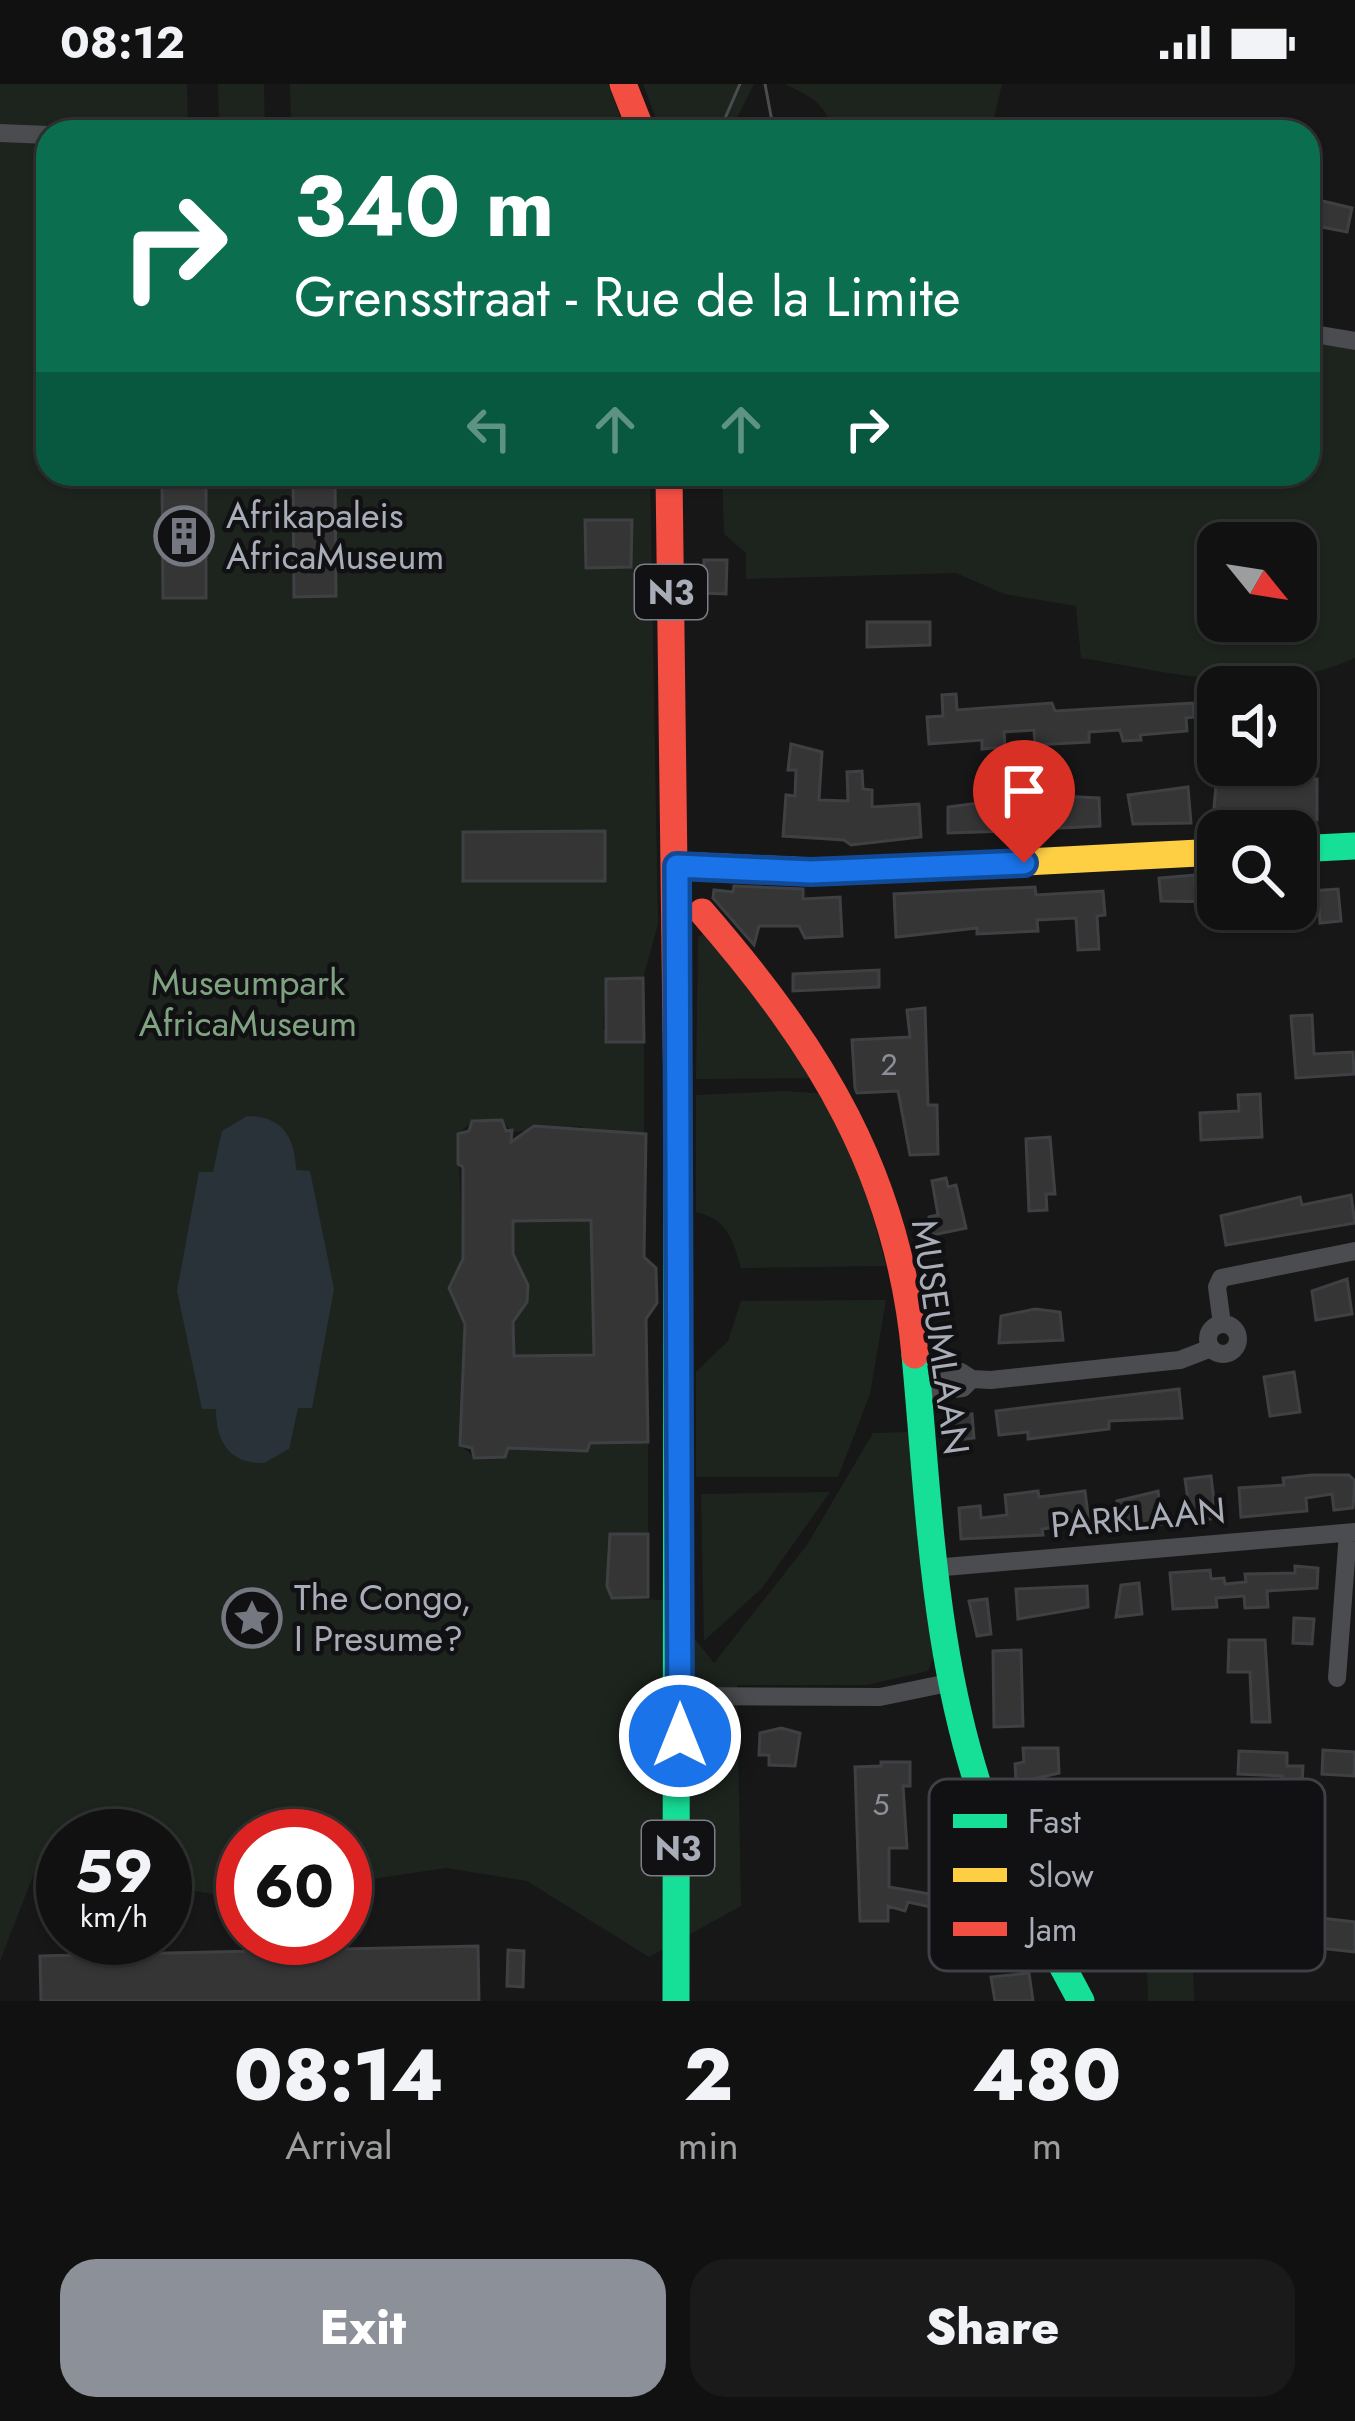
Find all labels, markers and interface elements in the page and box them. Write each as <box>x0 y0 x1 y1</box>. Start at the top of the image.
text: 08:12 <box>60 10 185 75</box>
text: 340 m <box>294 146 554 268</box>
icon: right <box>96 168 252 324</box>
text: Grensstraat - Rue de la Limite <box>294 258 961 336</box>
icon: left <box>456 396 522 462</box>
icon: ahead <box>582 396 648 462</box>
icon: ahead <box>708 396 774 462</box>
icon: right <box>834 396 900 462</box>
place label: Afrikapaleis AfricaMuseum <box>226 489 444 582</box>
building icon: Afrikapaleis AfricaMuseum <box>153 505 215 567</box>
north arrow <box>1197 522 1317 642</box>
map controls <box>1197 522 1317 930</box>
road number: N3 <box>635 565 707 619</box>
button: sound <box>1197 666 1317 786</box>
pin <box>973 740 1075 863</box>
icon: arrive <box>991 758 1057 824</box>
button: search <box>1197 810 1317 930</box>
park label: Museumpark AfricaMuseum <box>139 956 357 1049</box>
house number: 2 <box>880 1043 898 1086</box>
street label: MUSEUMLAAN <box>899 1216 983 1458</box>
street label: PARKLAAN <box>1048 1483 1228 1551</box>
place label: The Congo, I Presume? <box>294 1571 472 1664</box>
place icon: The Congo, I Presume? <box>221 1587 283 1649</box>
position arrow <box>617 1673 743 1799</box>
legend <box>929 1779 1325 1971</box>
house number: 5 <box>873 1783 889 1826</box>
text: Fast <box>1028 1798 1081 1845</box>
speed limit sign: 60 <box>216 1809 372 1965</box>
road number: N3 <box>642 1821 714 1875</box>
text: 59 <box>75 1828 153 1915</box>
text: Slow <box>1028 1852 1094 1899</box>
text: km/h <box>80 1895 148 1938</box>
text: Jam <box>1024 1906 1078 1953</box>
text: 08:14 <box>234 2023 444 2127</box>
text: 2 <box>684 2023 733 2127</box>
text: 480 <box>973 2023 1121 2127</box>
text: Arrival <box>285 2117 393 2174</box>
text: min <box>678 2117 739 2174</box>
text: m <box>1032 2117 1062 2174</box>
button: Exit <box>60 2259 666 2397</box>
button: Share <box>690 2259 1295 2397</box>

